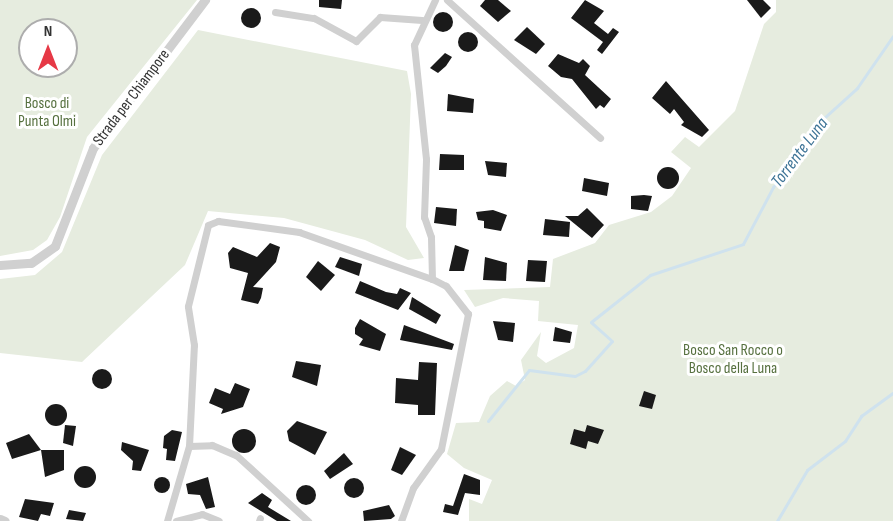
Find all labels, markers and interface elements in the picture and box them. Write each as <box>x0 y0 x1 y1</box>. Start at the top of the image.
north arrow <box>18 18 78 78</box>
text: N <box>44 22 52 41</box>
street label: Strada per Chiampore <box>89 46 175 150</box>
park label: Bosco di Punta Olmi <box>18 94 76 132</box>
water label: Torrente Luna <box>767 114 833 192</box>
park label: Bosco San Rocco o Bosco della Luna <box>683 341 783 379</box>

